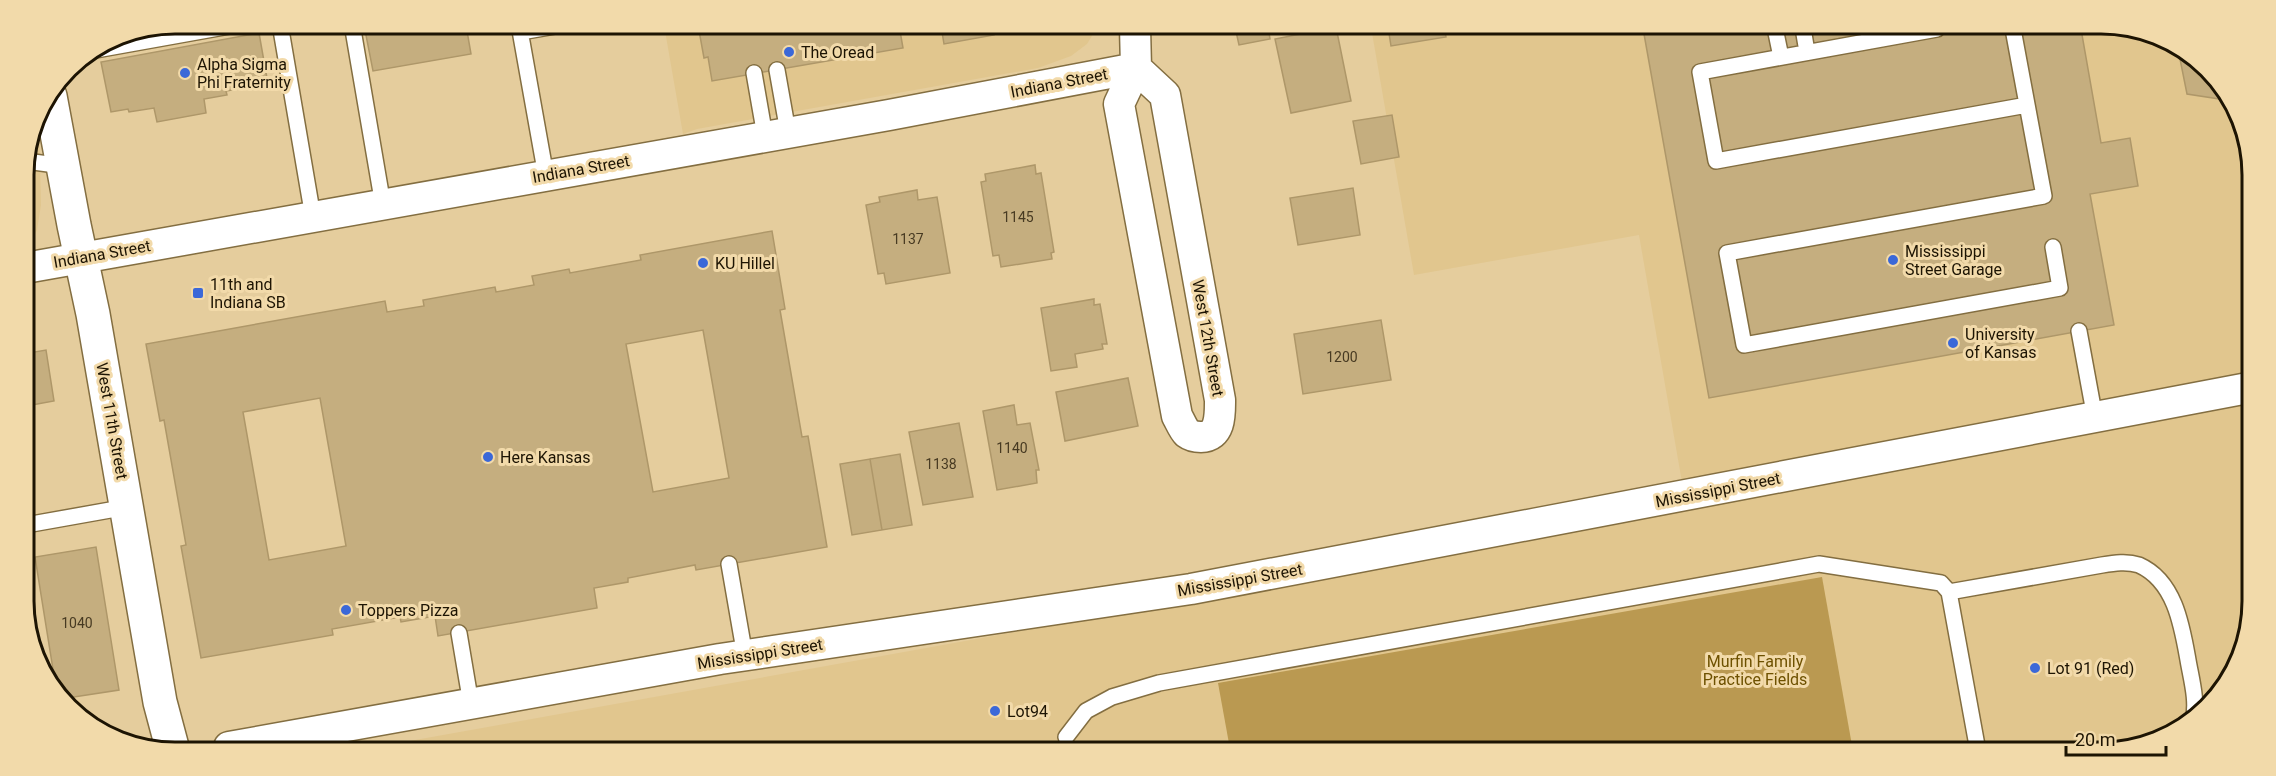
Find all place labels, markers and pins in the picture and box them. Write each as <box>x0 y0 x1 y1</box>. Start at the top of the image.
place label: The Oread <box>801 43 874 62</box>
marker: The Oread <box>782 45 796 59</box>
place label: Alpha Sigma Phi Fraternity <box>197 55 291 92</box>
marker: Alpha Sigma Phi Fraternity <box>178 66 192 80</box>
place label: Mississippi Street Garage <box>1905 242 2002 279</box>
marker: Mississippi Street Garage <box>1886 253 1900 267</box>
place label: KU Hillel <box>715 254 775 273</box>
marker: KU Hillel <box>696 256 710 270</box>
place label: 11th and Indiana SB <box>210 275 286 312</box>
marker: 11th and Indiana SB <box>191 286 205 300</box>
place label: University of Kansas <box>1965 325 2036 362</box>
marker: University of Kansas <box>1946 336 1960 350</box>
place label: Here Kansas <box>500 448 590 467</box>
marker: Here Kansas <box>481 450 495 464</box>
place label: Toppers Pizza <box>358 601 459 620</box>
marker: Toppers Pizza <box>339 603 353 617</box>
place label: Lot 91 (Red) <box>2047 659 2134 678</box>
marker: Lot 91 (Red) <box>2028 661 2042 675</box>
place label: Lot94 <box>1007 702 1048 721</box>
marker: Lot94 <box>988 704 1002 718</box>

